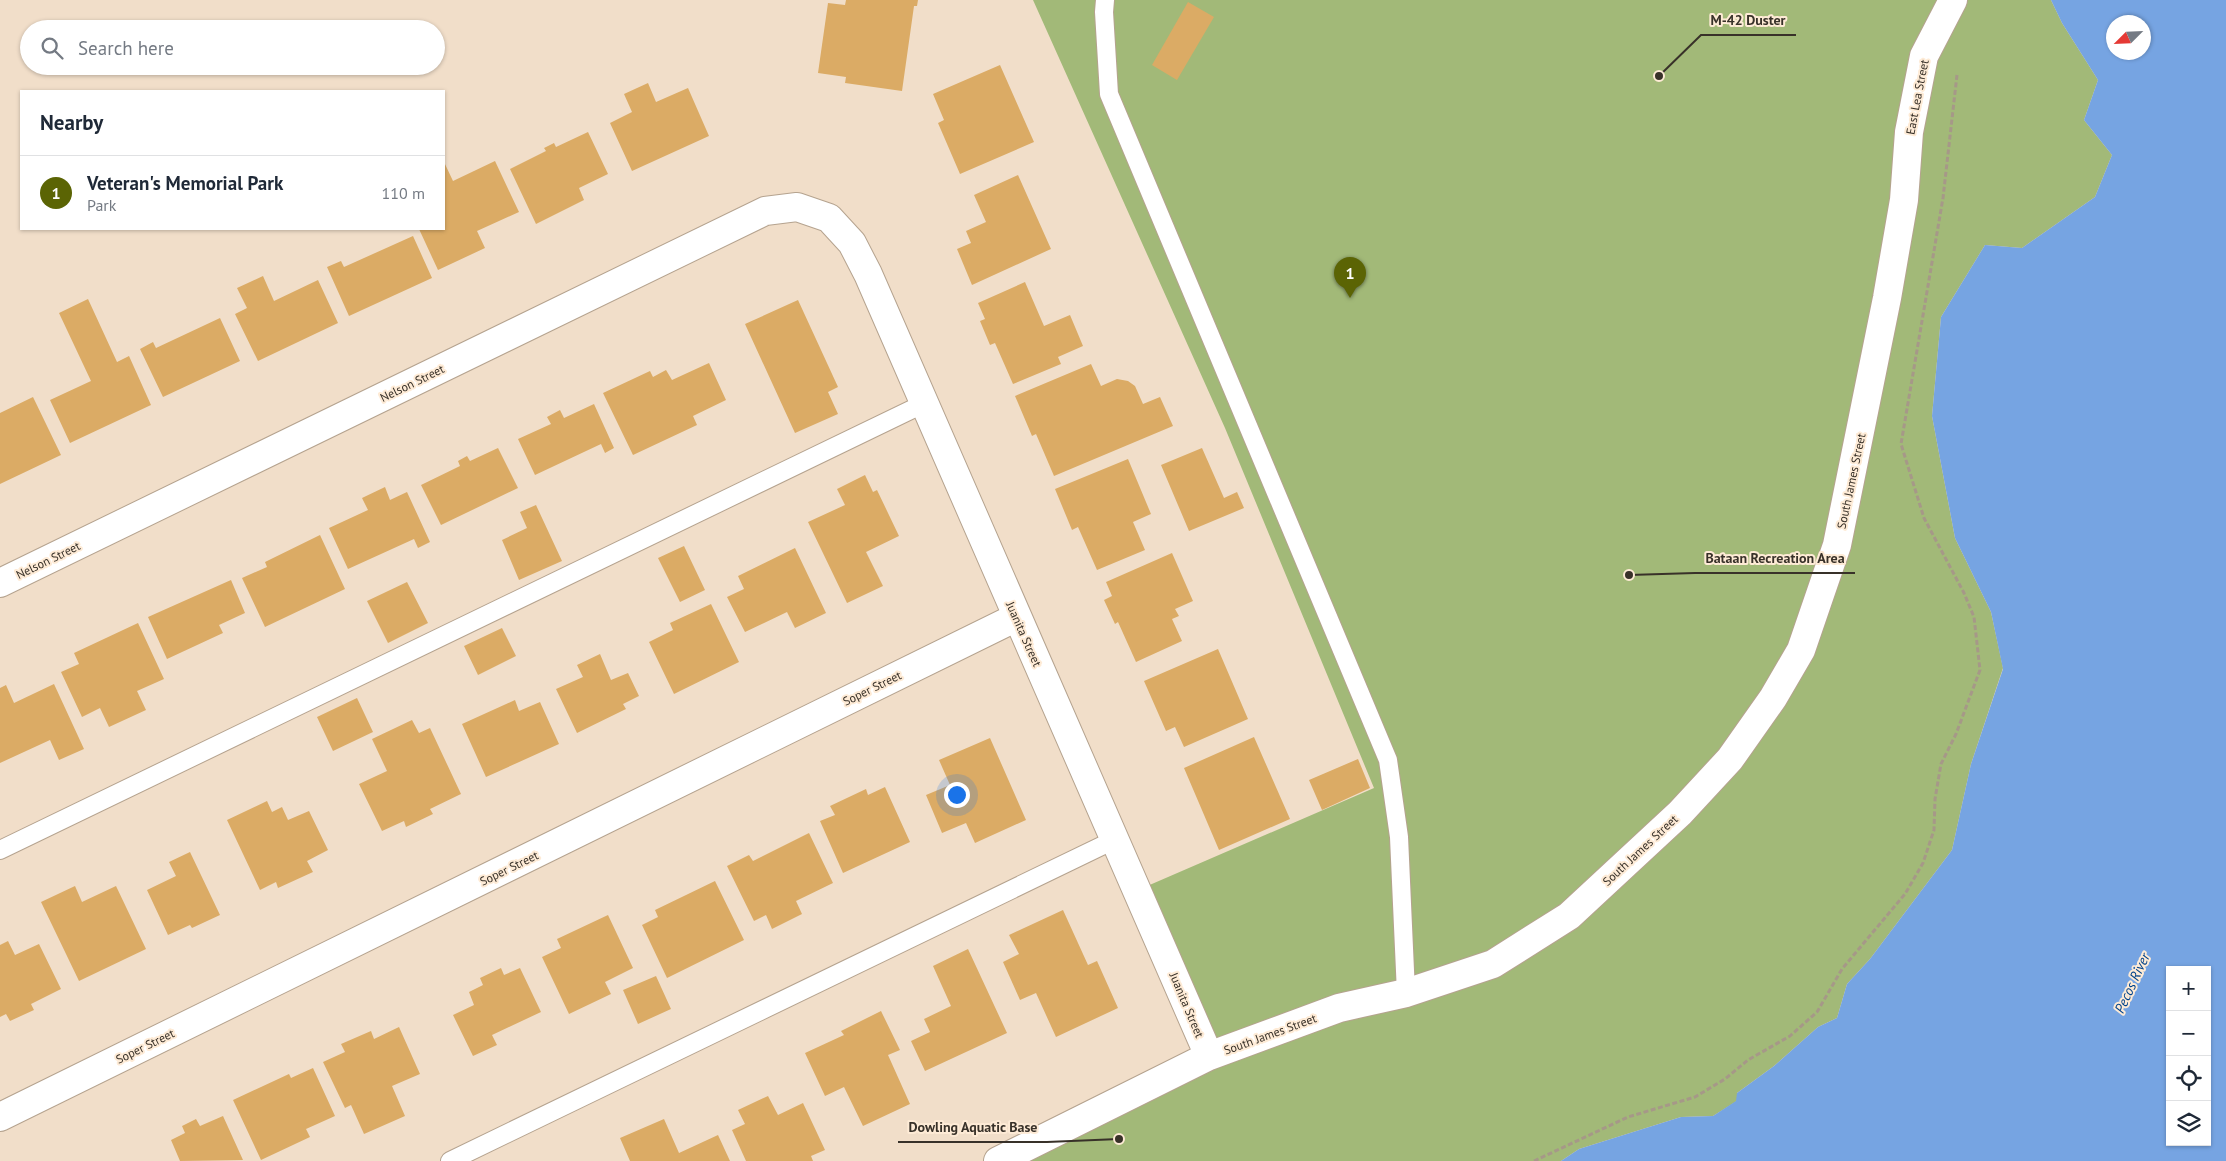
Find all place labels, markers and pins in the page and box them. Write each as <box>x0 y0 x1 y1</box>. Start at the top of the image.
callout: M-42 Duster <box>1701 6 1796 35</box>
pin: 1 <box>1334 257 1366 298</box>
callout: Bataan Recreation Area <box>1695 544 1855 573</box>
callout: Dowling Aquatic Base <box>898 1113 1047 1142</box>

